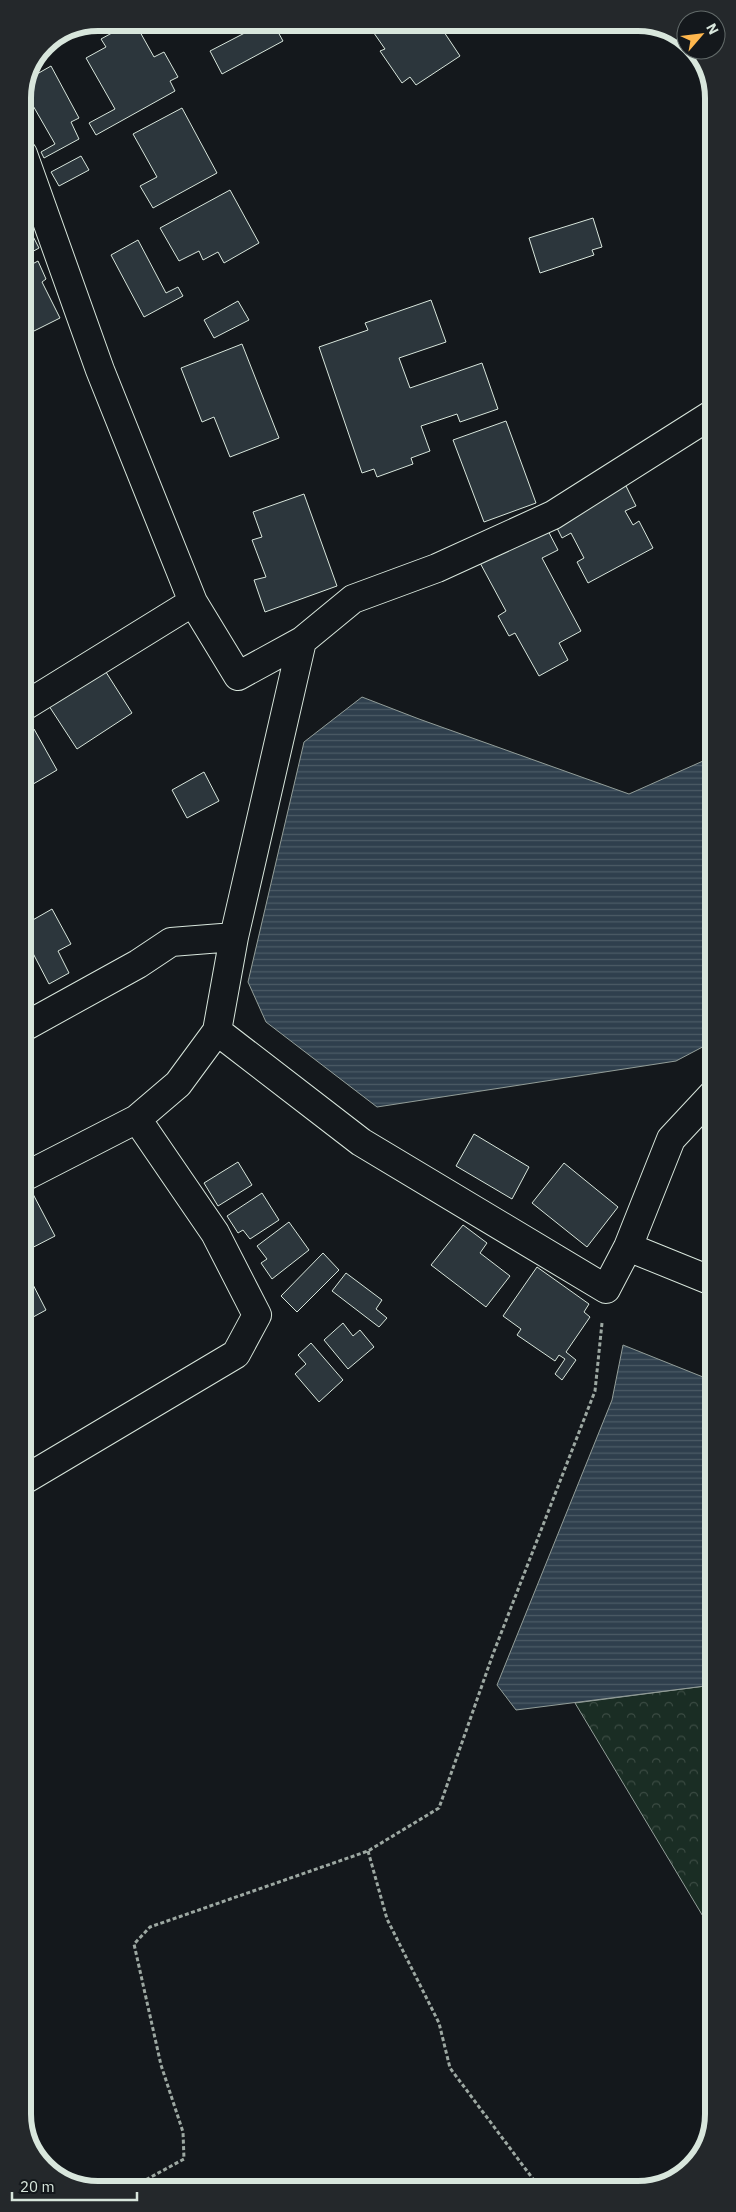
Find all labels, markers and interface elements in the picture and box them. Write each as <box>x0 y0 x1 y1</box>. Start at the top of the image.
north arrow <box>676 10 726 60</box>
text: N <box>702 20 723 38</box>
scale bar <box>12 2170 138 2202</box>
text: 20 m <box>20 2177 55 2196</box>

